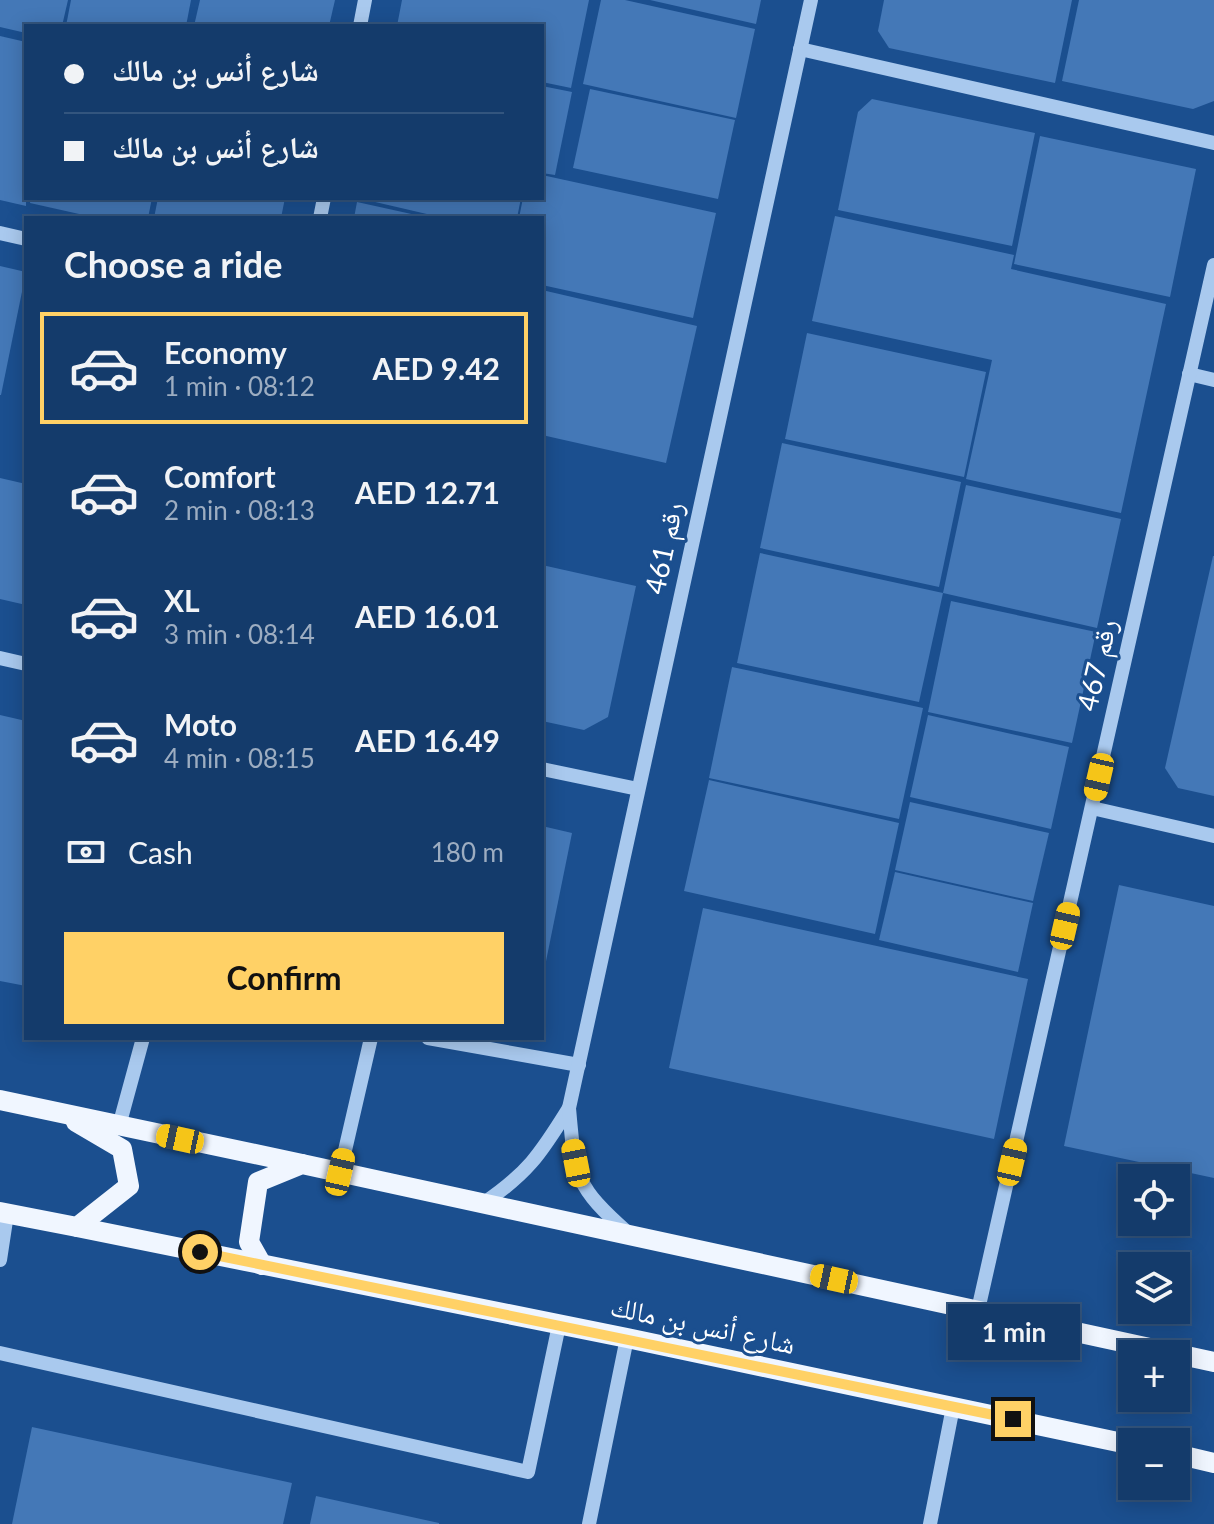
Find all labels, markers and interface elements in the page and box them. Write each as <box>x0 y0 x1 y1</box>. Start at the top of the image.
text: شارع أنس بن مالك <box>112 51 319 87</box>
text: شارع أنس بن مالك <box>112 128 319 164</box>
text: Choose a ride <box>64 242 283 286</box>
icon: car <box>68 332 140 404</box>
text: Economy <box>164 334 287 370</box>
text: AED 9.42 <box>372 350 500 386</box>
text: 1 min · 08:12 <box>164 370 315 402</box>
icon: car <box>68 456 140 528</box>
text: Comfort <box>164 458 276 494</box>
text: AED 12.71 <box>355 474 500 510</box>
text: 2 min · 08:13 <box>164 494 315 526</box>
street label: رقم 461 <box>637 499 692 598</box>
icon: car <box>68 580 140 652</box>
text: XL <box>164 582 200 618</box>
text: AED 16.01 <box>355 598 500 634</box>
street label: رقم 467 <box>1069 616 1126 715</box>
text: 3 min · 08:14 <box>164 618 315 650</box>
icon: car <box>68 704 140 776</box>
text: Moto <box>164 706 237 742</box>
text: AED 16.49 <box>355 722 500 758</box>
text: 4 min · 08:15 <box>164 742 315 774</box>
car <box>1082 751 1116 803</box>
icon: cash <box>64 830 108 874</box>
text: Cash <box>128 834 193 870</box>
text: 180 m <box>431 836 504 868</box>
car <box>1048 900 1082 952</box>
button: Confirm <box>64 932 504 1024</box>
car <box>154 1122 206 1156</box>
car <box>995 1136 1029 1188</box>
car <box>560 1137 592 1189</box>
car <box>323 1146 357 1198</box>
map controls <box>1118 1164 1190 1500</box>
button: locate <box>1118 1164 1190 1236</box>
route start <box>182 1234 218 1270</box>
button: layers <box>1118 1252 1190 1324</box>
car <box>808 1262 860 1296</box>
street label: شارع أنس بن مالك <box>607 1288 799 1362</box>
callout: 1 min <box>947 1303 1079 1359</box>
text: 1 min <box>982 1316 1046 1348</box>
button: + <box>1118 1340 1190 1412</box>
route end <box>995 1401 1031 1437</box>
button: − <box>1118 1428 1190 1500</box>

